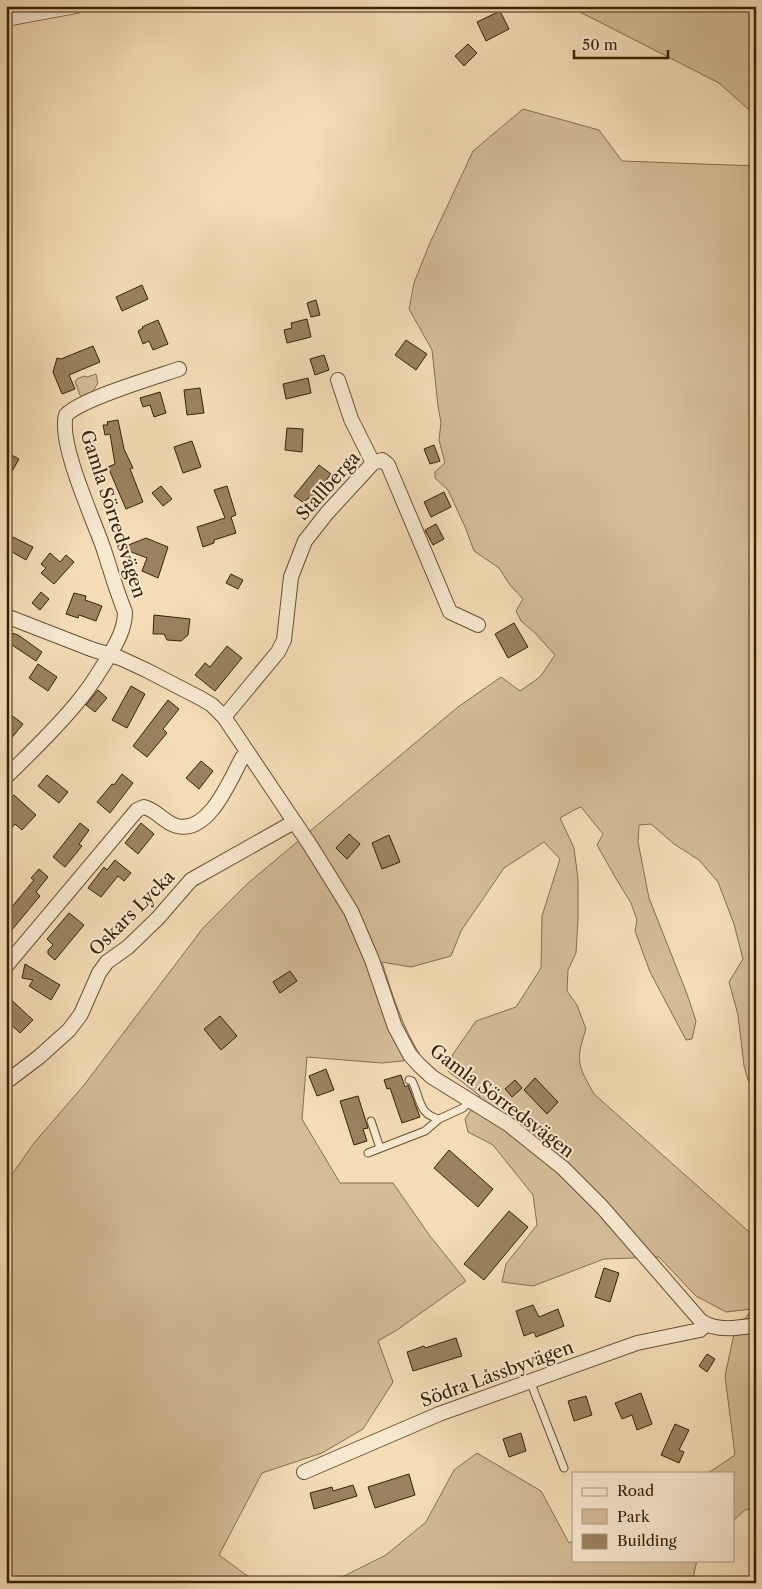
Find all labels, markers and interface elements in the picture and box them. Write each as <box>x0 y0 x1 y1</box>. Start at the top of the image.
scale bar <box>574 28 668 60</box>
text: 50 m <box>582 35 618 54</box>
street label: Gamla Sörredsvägen <box>75 427 151 601</box>
street label: Stallberga <box>291 447 365 525</box>
street label: Oskars Lycka <box>85 865 180 960</box>
street label: Gamla Sörredsvägen <box>425 1040 579 1162</box>
street label: Södra Låssbyvägen <box>417 1336 577 1412</box>
legend <box>572 1472 734 1562</box>
text: Road <box>617 1481 654 1500</box>
text: Park <box>617 1507 651 1526</box>
text: Building <box>617 1531 677 1550</box>

